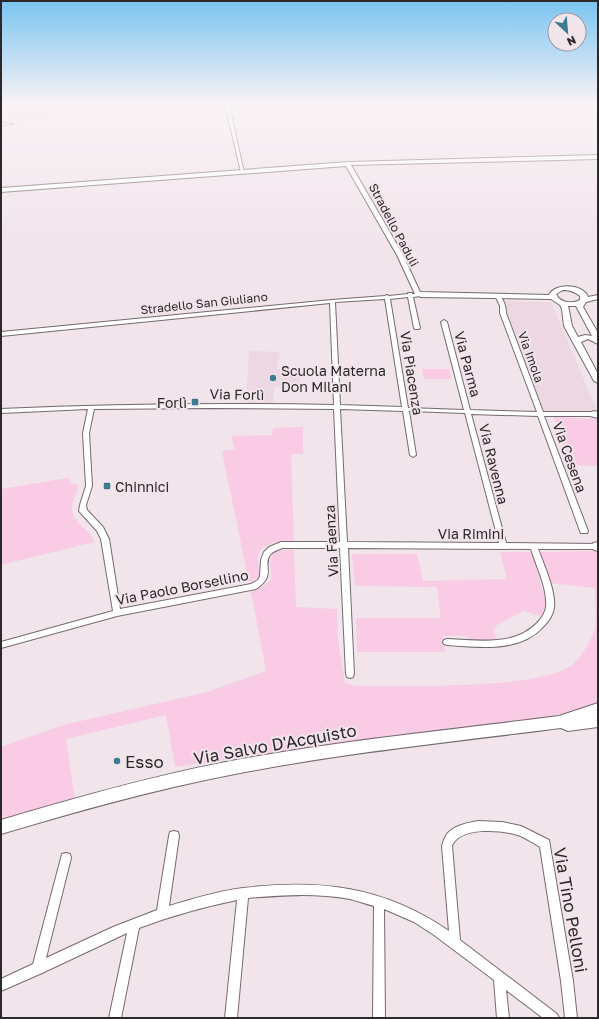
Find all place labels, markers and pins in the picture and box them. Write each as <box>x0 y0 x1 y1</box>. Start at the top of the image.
place label: Scuola Materna Don Milani <box>281 362 386 395</box>
marker: Scuola Materna Don Milani <box>268 373 278 383</box>
place label: Forlì <box>157 394 187 411</box>
marker: Forlì <box>190 397 200 407</box>
place label: Chinnici <box>115 478 169 495</box>
marker: Chinnici <box>102 481 112 491</box>
place label: Esso <box>125 751 164 772</box>
marker: Esso <box>112 756 122 766</box>

